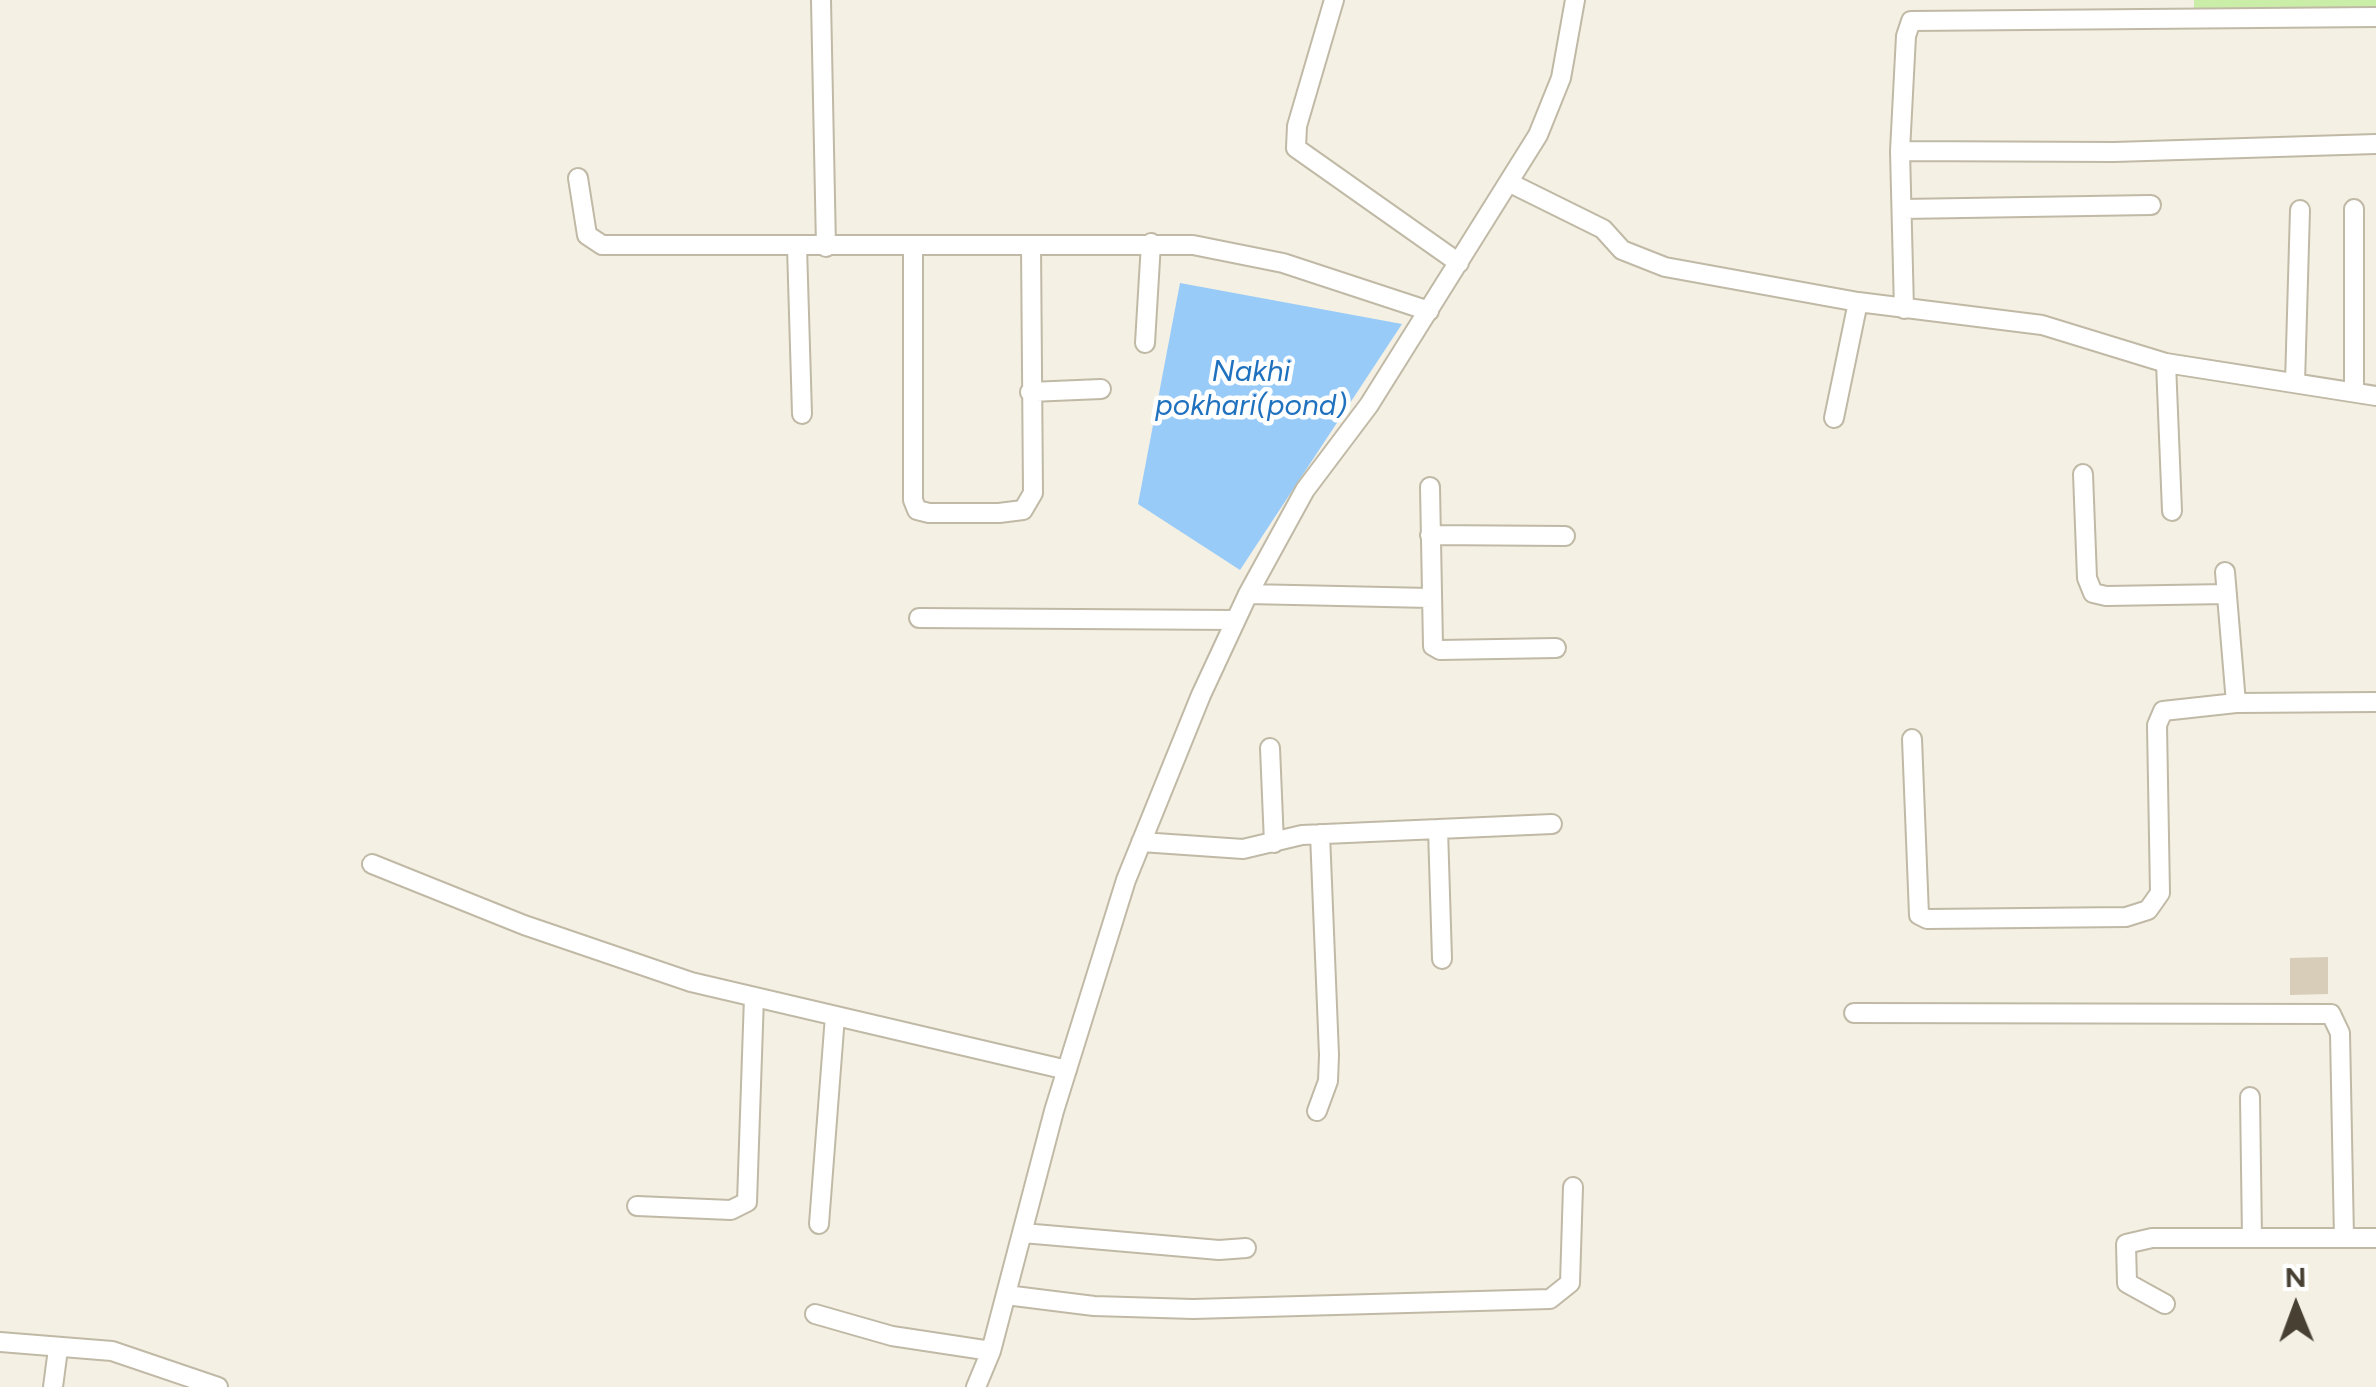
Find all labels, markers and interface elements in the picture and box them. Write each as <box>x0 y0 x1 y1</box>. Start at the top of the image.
water label: Nakhi pokhari(pond) <box>1155 354 1347 424</box>
north arrow <box>2246 1257 2346 1357</box>
text: N <box>2284 1260 2307 1294</box>

